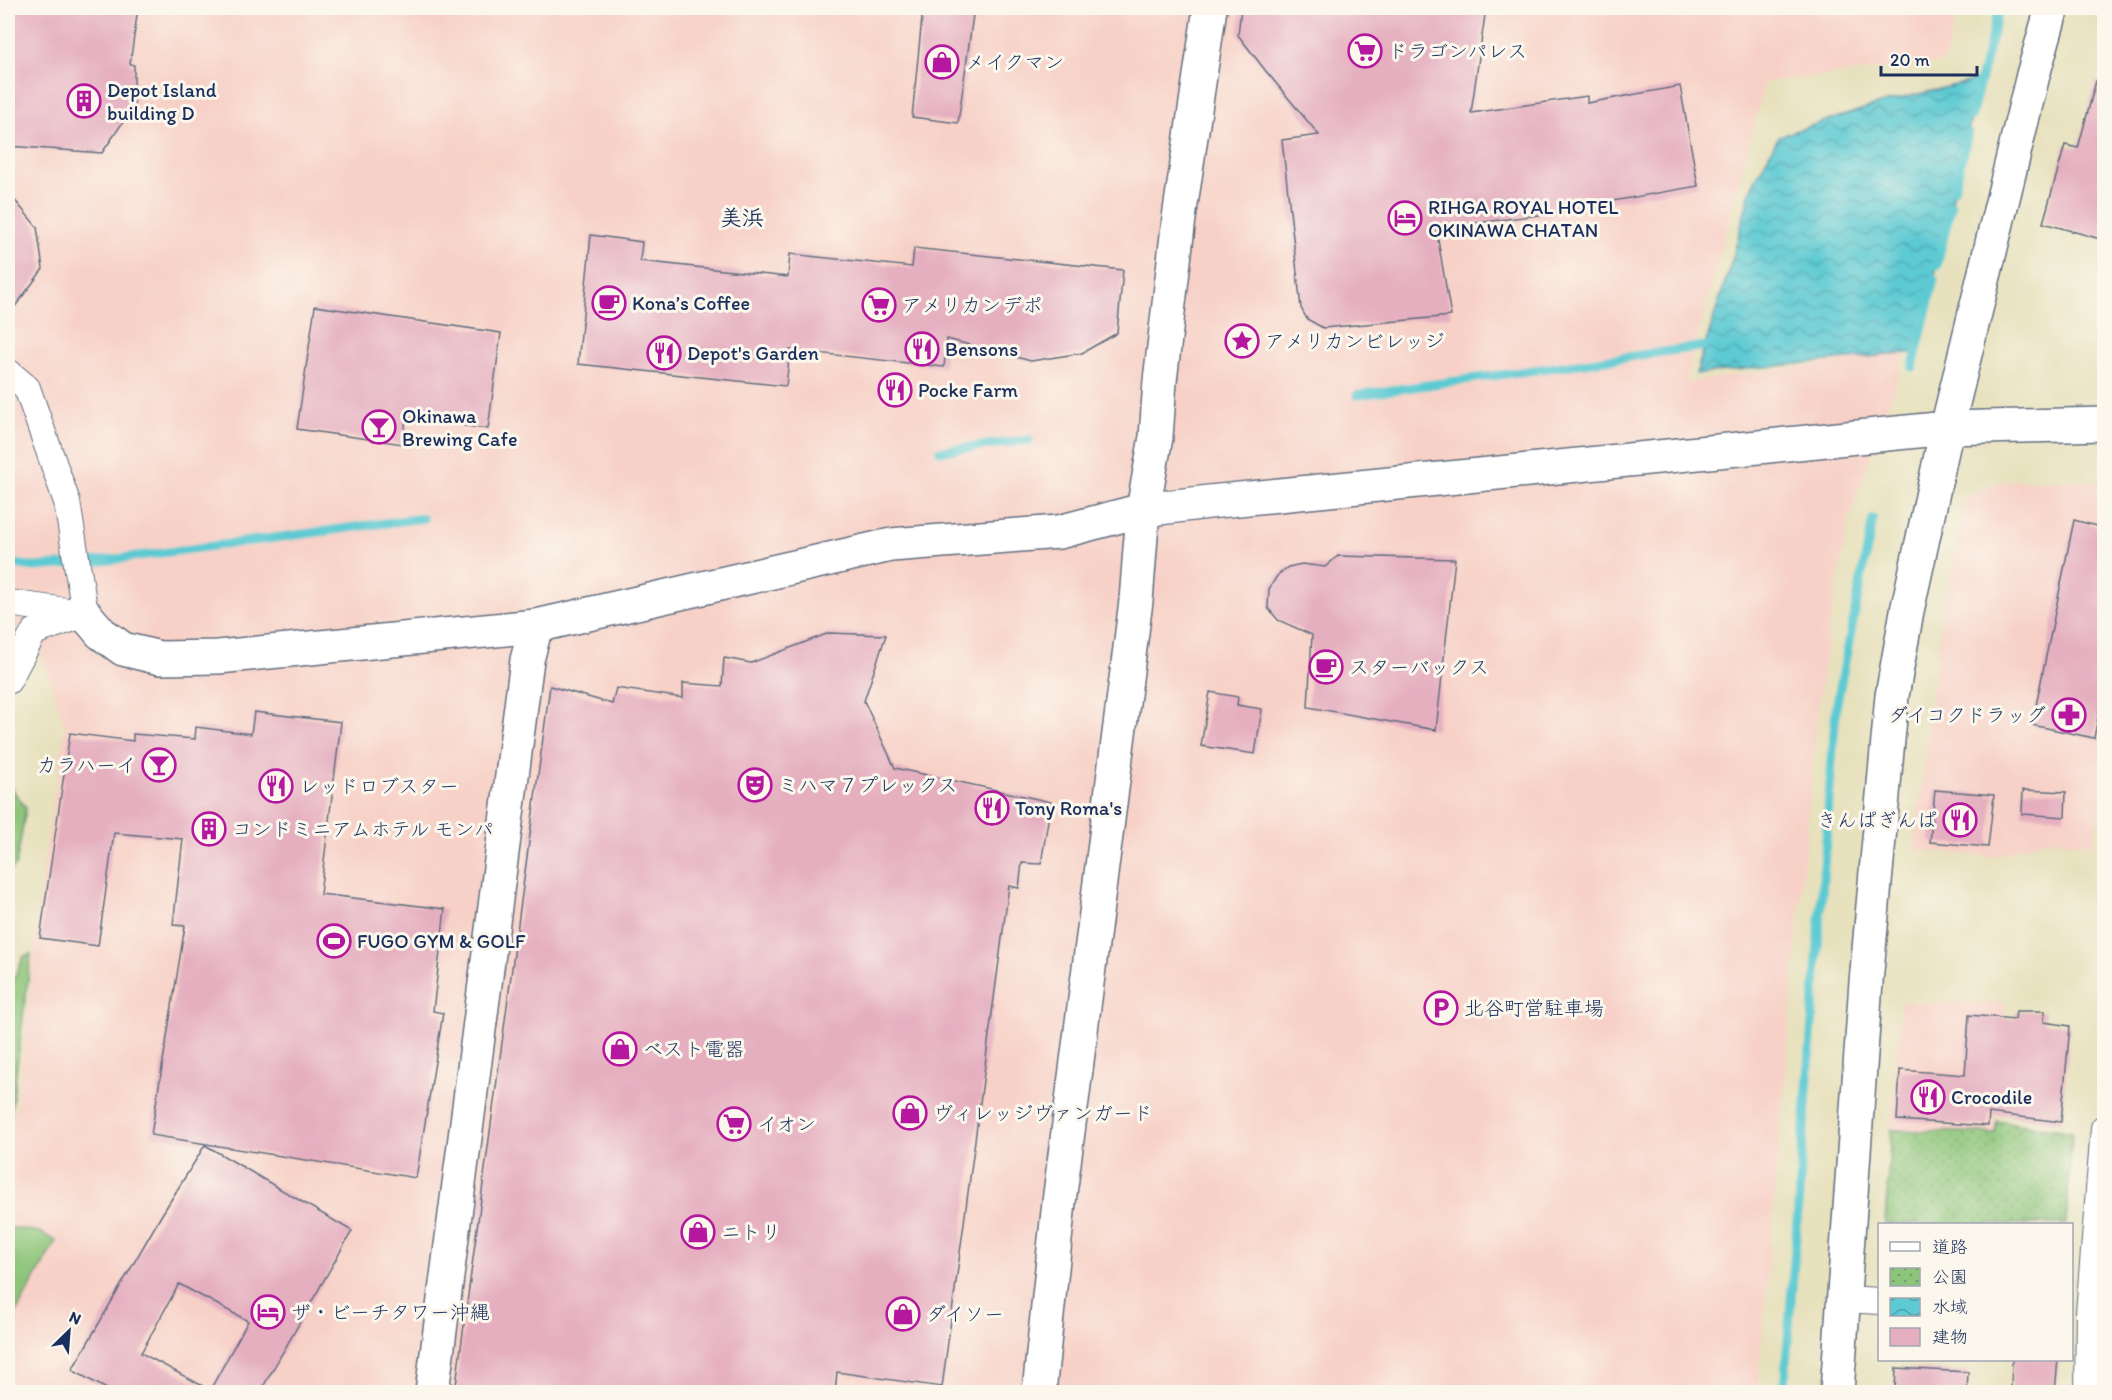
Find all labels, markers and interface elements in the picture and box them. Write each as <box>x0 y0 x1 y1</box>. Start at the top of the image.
supermarket icon: ドラゴンパレス <box>1347 33 1383 69</box>
place label: ドラゴンパレス <box>1388 39 1527 63</box>
scale bar <box>1881 39 1977 77</box>
shop icon: メイクマン <box>924 44 960 80</box>
text: 20 m <box>1890 49 1930 71</box>
place label: メイクマン <box>965 50 1064 74</box>
place label: Depot Island building D <box>107 78 217 125</box>
building icon: Depot Island building D <box>66 83 102 119</box>
place label: RIHGA ROYAL HOTEL OKINAWA CHATAN <box>1428 195 1618 242</box>
hotel icon: RIHGA ROYAL HOTEL OKINAWA CHATAN <box>1387 200 1423 236</box>
district label: 美浜 <box>720 204 764 231</box>
cafe icon: Kona’s Coffee <box>591 285 627 321</box>
supermarket icon: アメリカンデポ <box>861 287 897 323</box>
place label: Kona’s Coffee <box>632 291 750 315</box>
place label: アメリカンデポ <box>902 293 1042 317</box>
place icon: アメリカンビレッジ <box>1224 323 1260 359</box>
place label: アメリカンビレッジ <box>1265 329 1444 353</box>
restaurant icon: Bensons <box>904 331 940 367</box>
restaurant icon: Depot's Garden <box>646 335 682 371</box>
place label: Bensons <box>945 337 1018 361</box>
place label: Depot's Garden <box>687 341 819 365</box>
restaurant icon: Pocke Farm <box>877 372 913 408</box>
place label: Pocke Farm <box>918 378 1018 402</box>
place label: Okinawa Brewing Cafe <box>402 404 518 451</box>
bar icon: Okinawa Brewing Cafe <box>361 409 397 445</box>
cafe icon: スターバックス <box>1308 649 1344 685</box>
place label: スターバックス <box>1349 655 1489 679</box>
pharmacy icon: ダイコクドラッグ <box>2051 697 2087 733</box>
place label: ダイコクドラッグ <box>1888 703 2046 727</box>
bar icon: カラハーイ <box>141 747 177 783</box>
place label: カラハーイ <box>37 753 136 777</box>
theatre icon: ミハマ７プレックス <box>737 767 773 803</box>
restaurant icon: レッドロブスター <box>258 768 294 804</box>
place label: ミハマ７プレックス <box>778 773 958 797</box>
place label: レッドロブスター <box>299 774 459 798</box>
restaurant icon: Tony Roma's <box>974 790 1010 826</box>
place label: Tony Roma's <box>1015 796 1122 820</box>
restaurant icon: きんぱぎんぱ <box>1942 802 1978 838</box>
place label: きんぱぎんぱ <box>1817 808 1937 832</box>
building icon: コンドミニアムホテル モンパ <box>191 811 227 847</box>
place label: コンドミニアムホテル モンパ <box>232 817 494 841</box>
sports icon: FUGO GYM & GOLF <box>316 923 352 959</box>
place label: FUGO GYM & GOLF <box>357 929 526 953</box>
parking icon: 北谷町営駐車場 <box>1423 990 1459 1026</box>
place label: 北谷町営駐車場 <box>1464 996 1604 1020</box>
shop icon: ベスト電器 <box>602 1031 638 1067</box>
place label: ベスト電器 <box>643 1037 745 1061</box>
restaurant icon: Crocodile <box>1910 1079 1946 1115</box>
place label: Crocodile <box>1951 1085 2032 1109</box>
shop icon: ヴィレッジヴァンガード <box>892 1095 928 1131</box>
place label: ヴィレッジヴァンガード <box>933 1101 1153 1125</box>
supermarket icon: イオン <box>716 1106 752 1142</box>
place label: イオン <box>757 1112 816 1136</box>
shop icon: ニトリ <box>680 1214 716 1250</box>
place label: ニトリ <box>721 1220 781 1244</box>
legend <box>1878 1223 2073 1361</box>
text: 道路 <box>1932 1236 1968 1258</box>
text: 公園 <box>1932 1266 1968 1288</box>
hotel icon: ザ・ビーチタワー沖縄 <box>250 1294 286 1330</box>
shop icon: ダイソー <box>885 1296 921 1332</box>
text: 水域 <box>1932 1296 1968 1318</box>
place label: ザ・ビーチタワー沖縄 <box>291 1300 490 1324</box>
north arrow <box>39 1301 99 1361</box>
place label: ダイソー <box>926 1302 1004 1326</box>
text: N <box>66 1307 84 1329</box>
text: 建物 <box>1932 1326 1968 1348</box>

